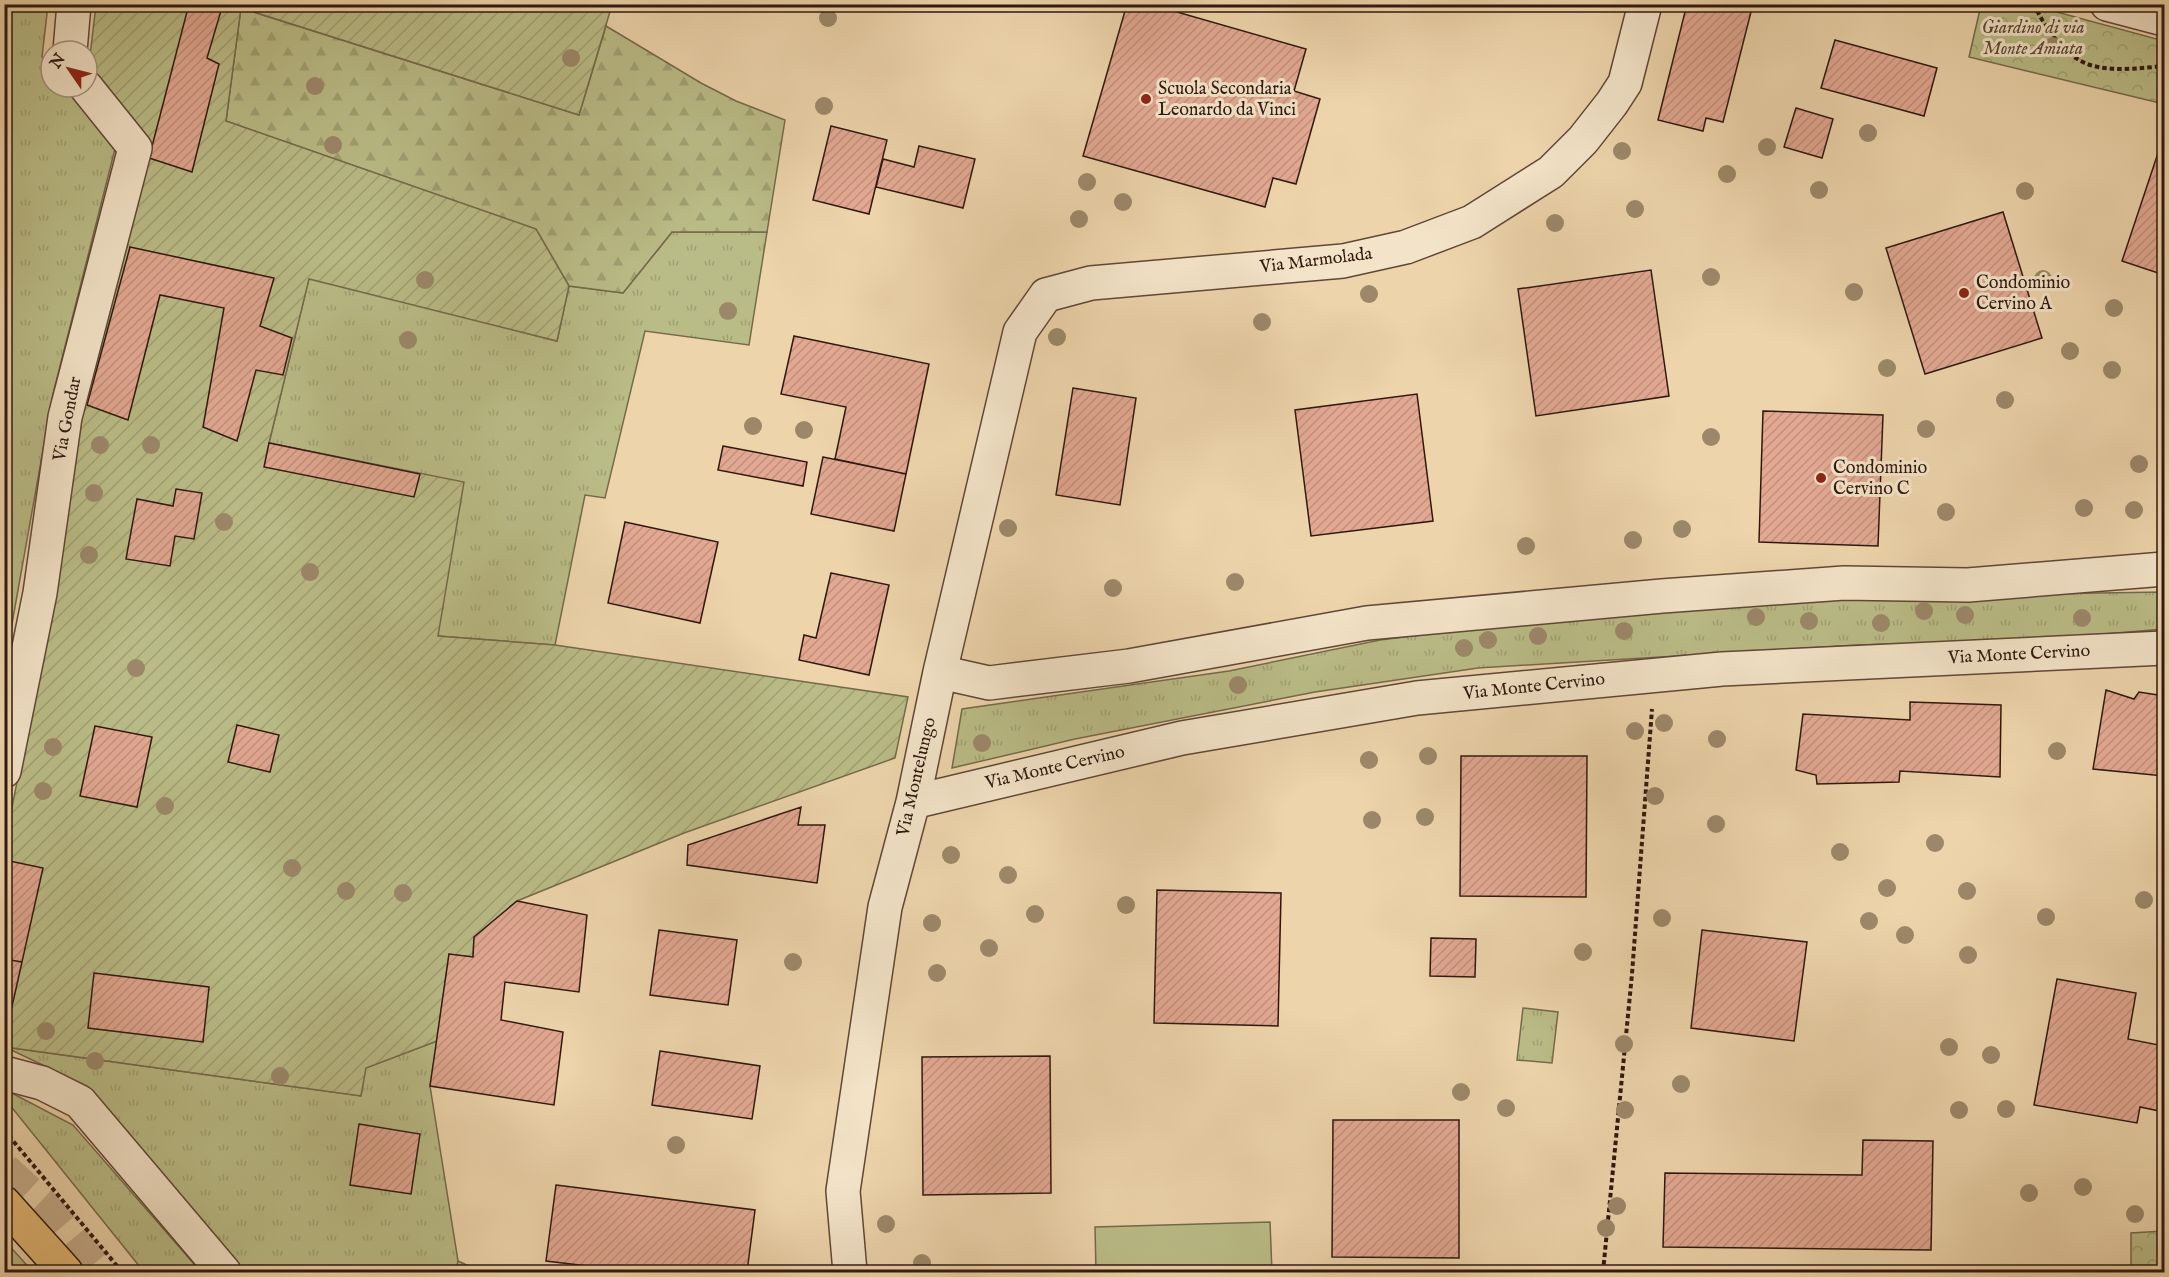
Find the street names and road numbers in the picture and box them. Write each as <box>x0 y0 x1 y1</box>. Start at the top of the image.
street label: Via Marmolada <box>1257 243 1374 279</box>
street label: Via Gondar <box>48 374 88 464</box>
street label: Via Monte Cervino <box>1946 640 2091 670</box>
street label: Via Monte Cervino <box>1461 668 1606 706</box>
street label: Via Montelungo <box>892 715 942 840</box>
street label: Via Monte Cervino <box>982 741 1127 795</box>

